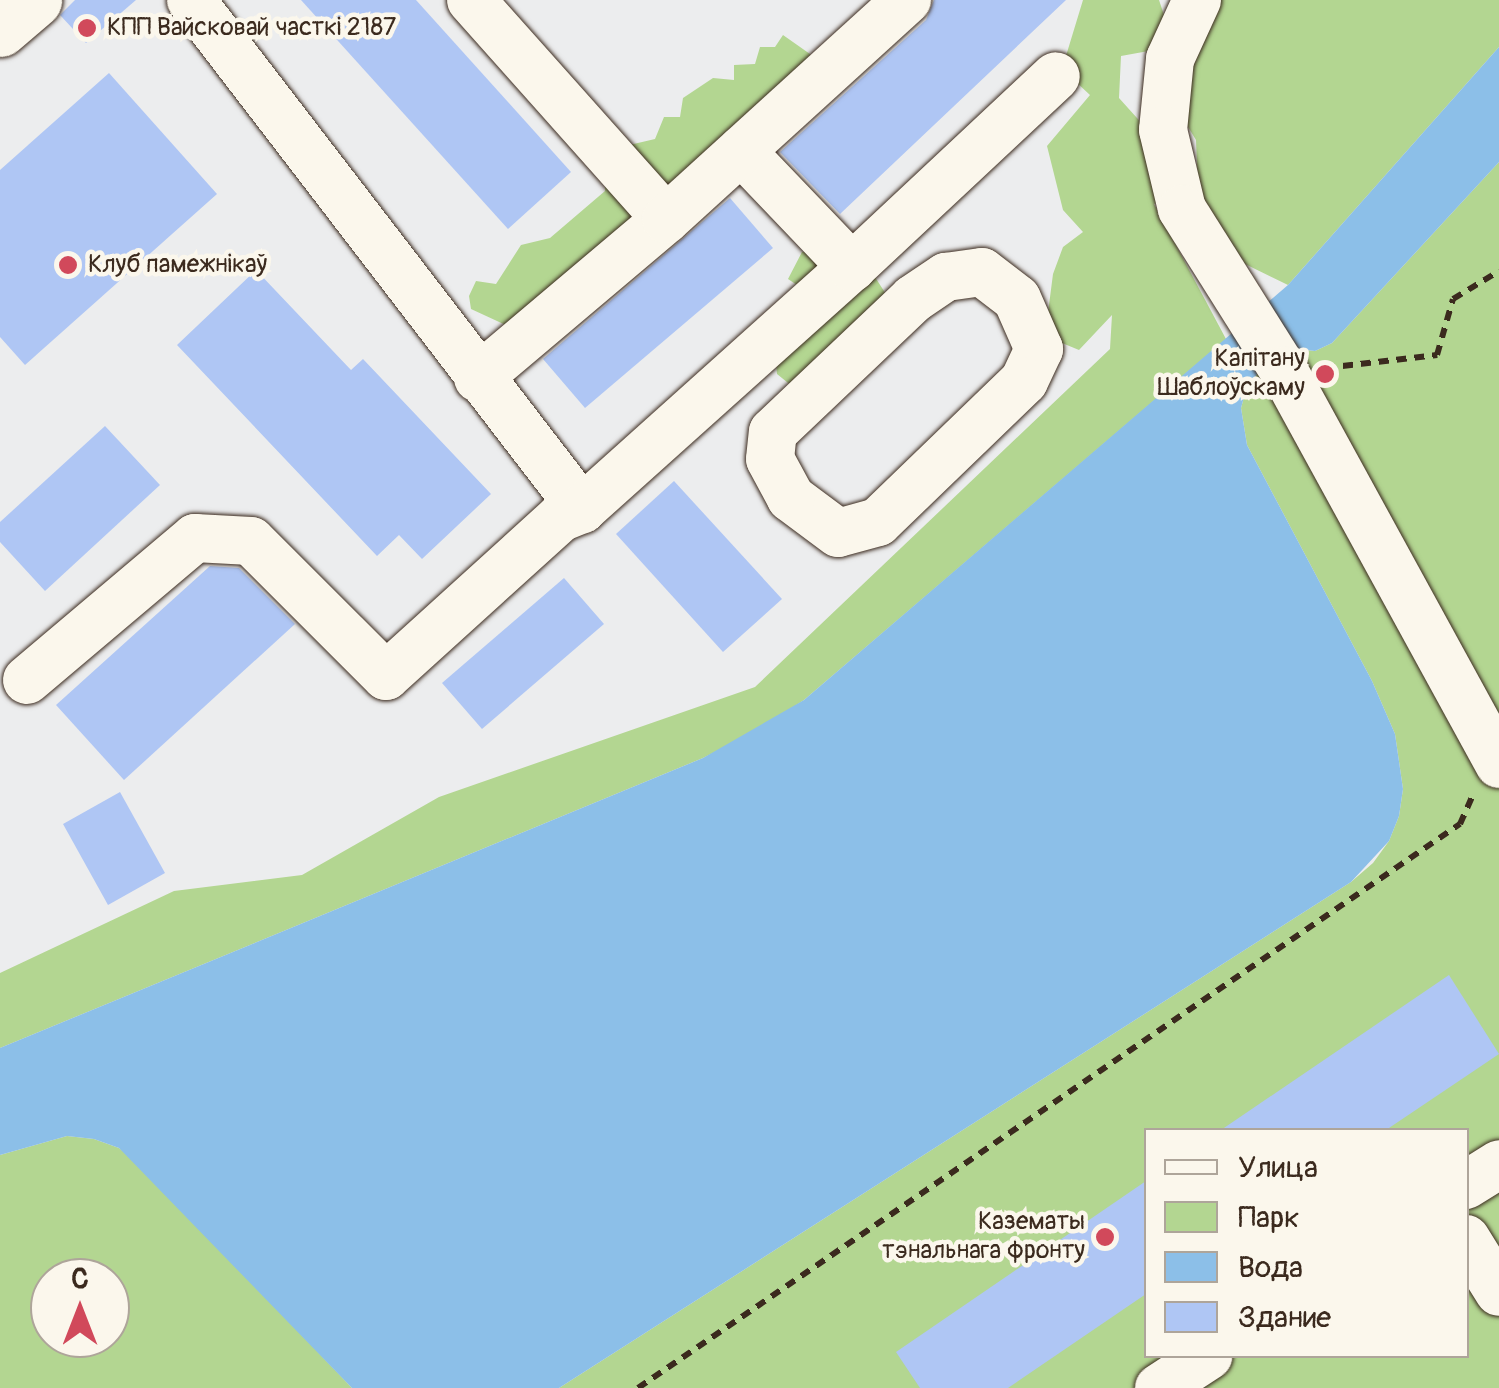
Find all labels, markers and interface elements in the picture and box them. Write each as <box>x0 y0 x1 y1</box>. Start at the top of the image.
place label: КПП Вайсковай часткі 2187 <box>107 13 396 43</box>
marker: КПП Вайсковай часткі 2187 <box>76 17 98 39</box>
place label: Клуб памежнікаў <box>88 250 267 280</box>
marker: Клуб памежнікаў <box>57 254 79 276</box>
place label: Капітану Шаблоўскаму <box>1158 345 1305 404</box>
marker: Капітану Шаблоўскаму <box>1314 363 1336 385</box>
legend <box>1144 1128 1469 1358</box>
text: Улица <box>1238 1149 1318 1186</box>
text: Парк <box>1238 1199 1300 1236</box>
place label: Казематы тэнальнага фронту <box>882 1208 1085 1267</box>
marker: Казематы тэнальнага фронту <box>1094 1226 1116 1248</box>
text: Вода <box>1238 1249 1303 1286</box>
north arrow <box>30 1258 130 1358</box>
text: С <box>71 1262 89 1297</box>
text: Здание <box>1238 1299 1331 1336</box>

